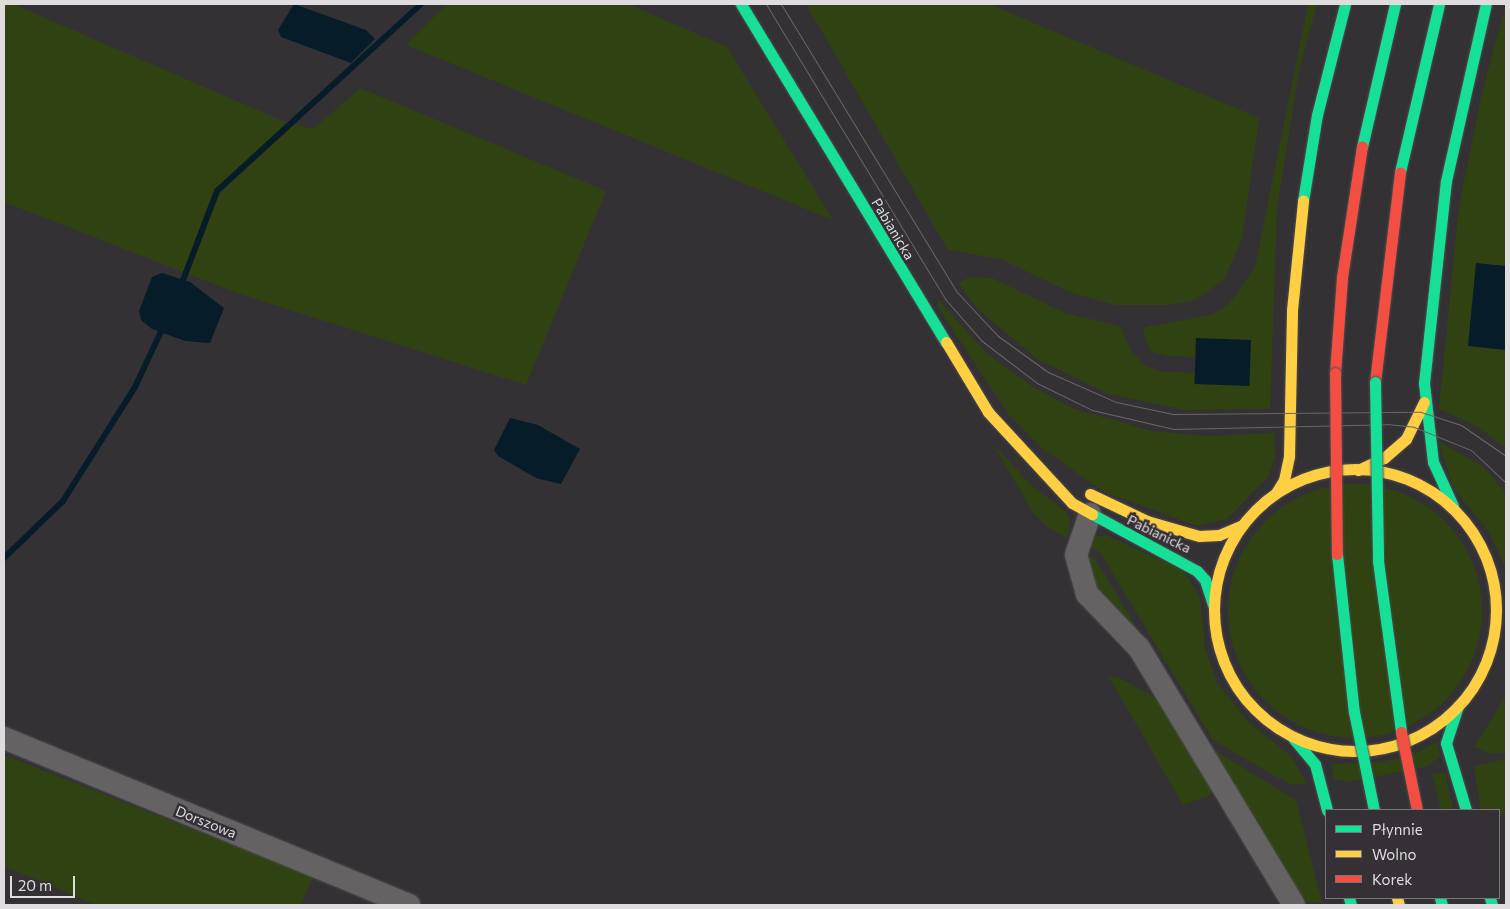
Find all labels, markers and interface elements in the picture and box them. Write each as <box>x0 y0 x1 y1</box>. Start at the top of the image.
street label: Pabianicka <box>868 195 918 263</box>
street label: Pabianicka <box>1124 511 1194 557</box>
street label: Dorszowa <box>173 802 239 842</box>
legend <box>1325 809 1500 899</box>
text: Płynnie <box>1372 820 1423 838</box>
text: Wolno <box>1372 845 1417 863</box>
scale bar <box>12 866 78 898</box>
text: Korek <box>1372 870 1412 888</box>
text: 20 m <box>18 876 52 894</box>

